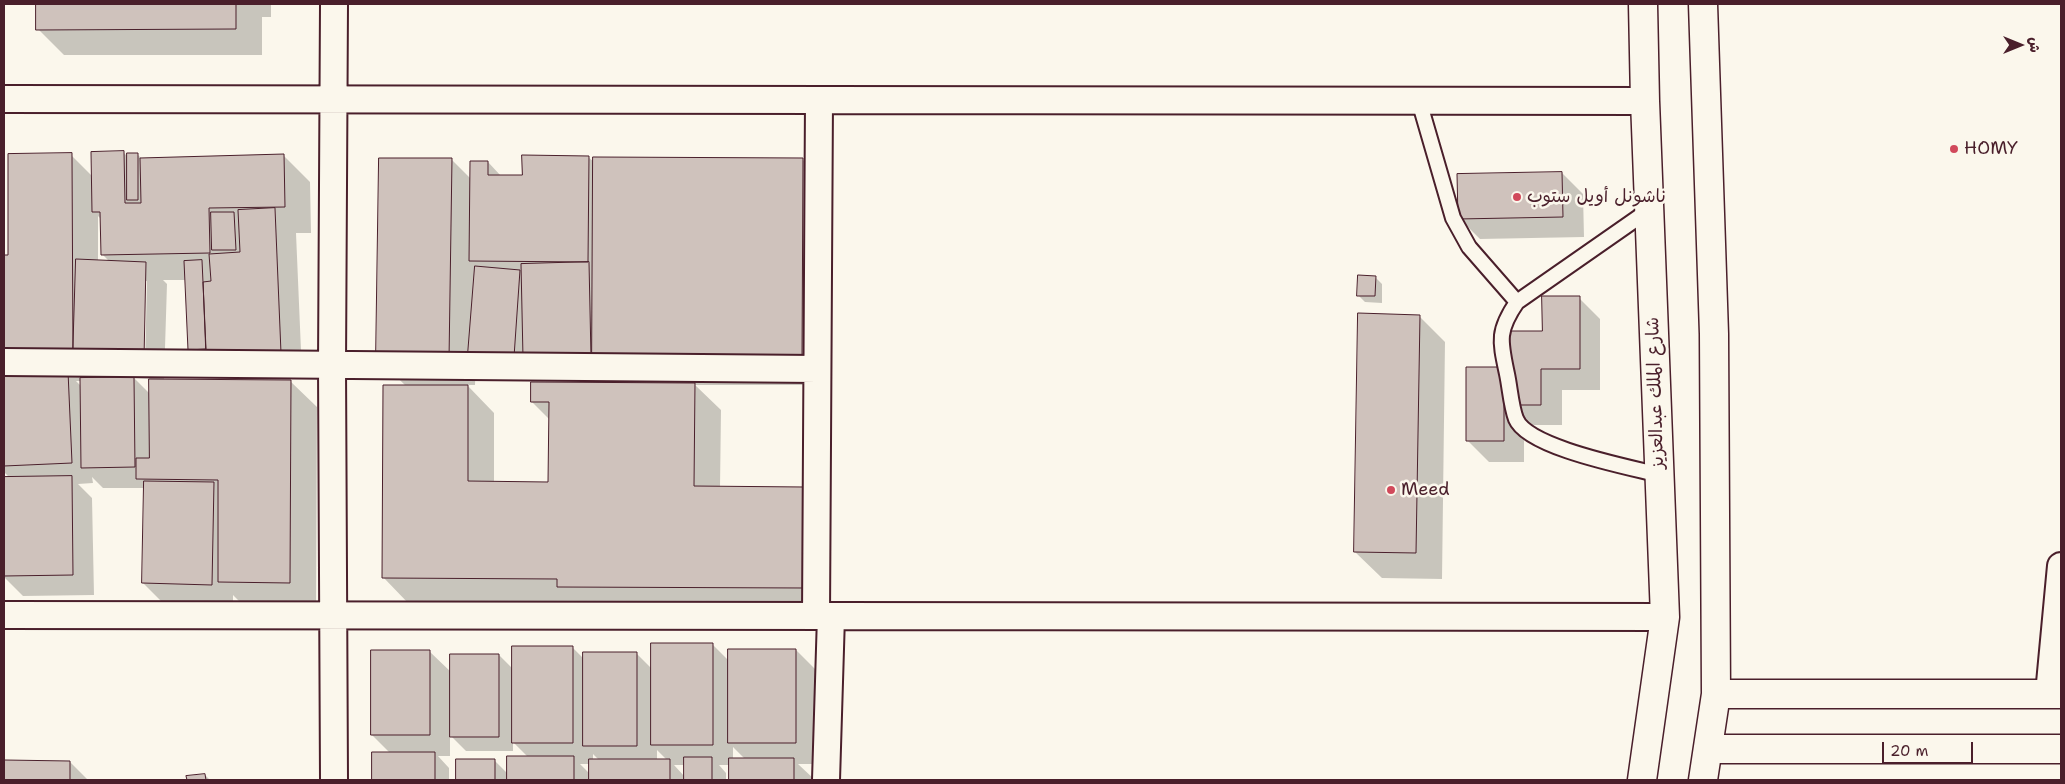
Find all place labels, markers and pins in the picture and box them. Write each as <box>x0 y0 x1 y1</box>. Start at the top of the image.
place label: HOMY <box>1964 138 2018 160</box>
marker: HOMY <box>1948 143 1960 155</box>
place label: ناشونل أويل ستوب <box>1527 186 1666 208</box>
marker: ناشونل أويل ستوب <box>1511 191 1523 203</box>
place label: Meed <box>1401 479 1450 501</box>
marker: Meed <box>1385 484 1397 496</box>

